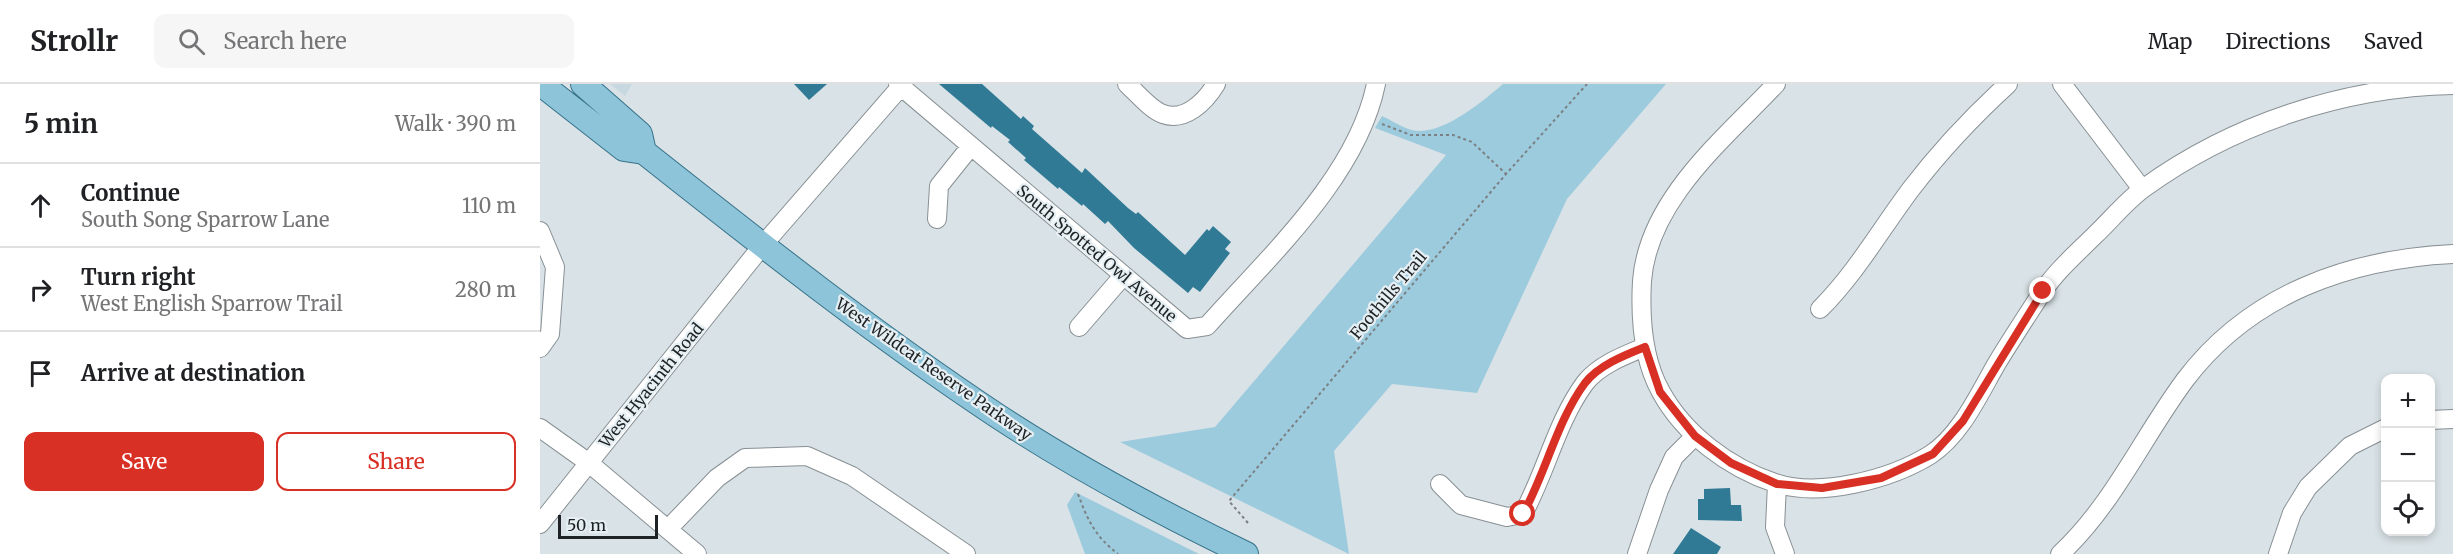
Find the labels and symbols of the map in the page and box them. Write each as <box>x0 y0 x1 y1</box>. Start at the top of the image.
street label: South Spotted Owl Avenue <box>1013 180 1181 326</box>
street label: Foothills Trail <box>1345 247 1431 343</box>
route end <box>2029 277 2055 303</box>
street label: West Wildcat Reserve Parkway <box>831 293 1037 445</box>
street label: West Hyacinth Road <box>594 318 708 452</box>
route start <box>1509 500 1535 526</box>
scale bar <box>558 512 658 540</box>

